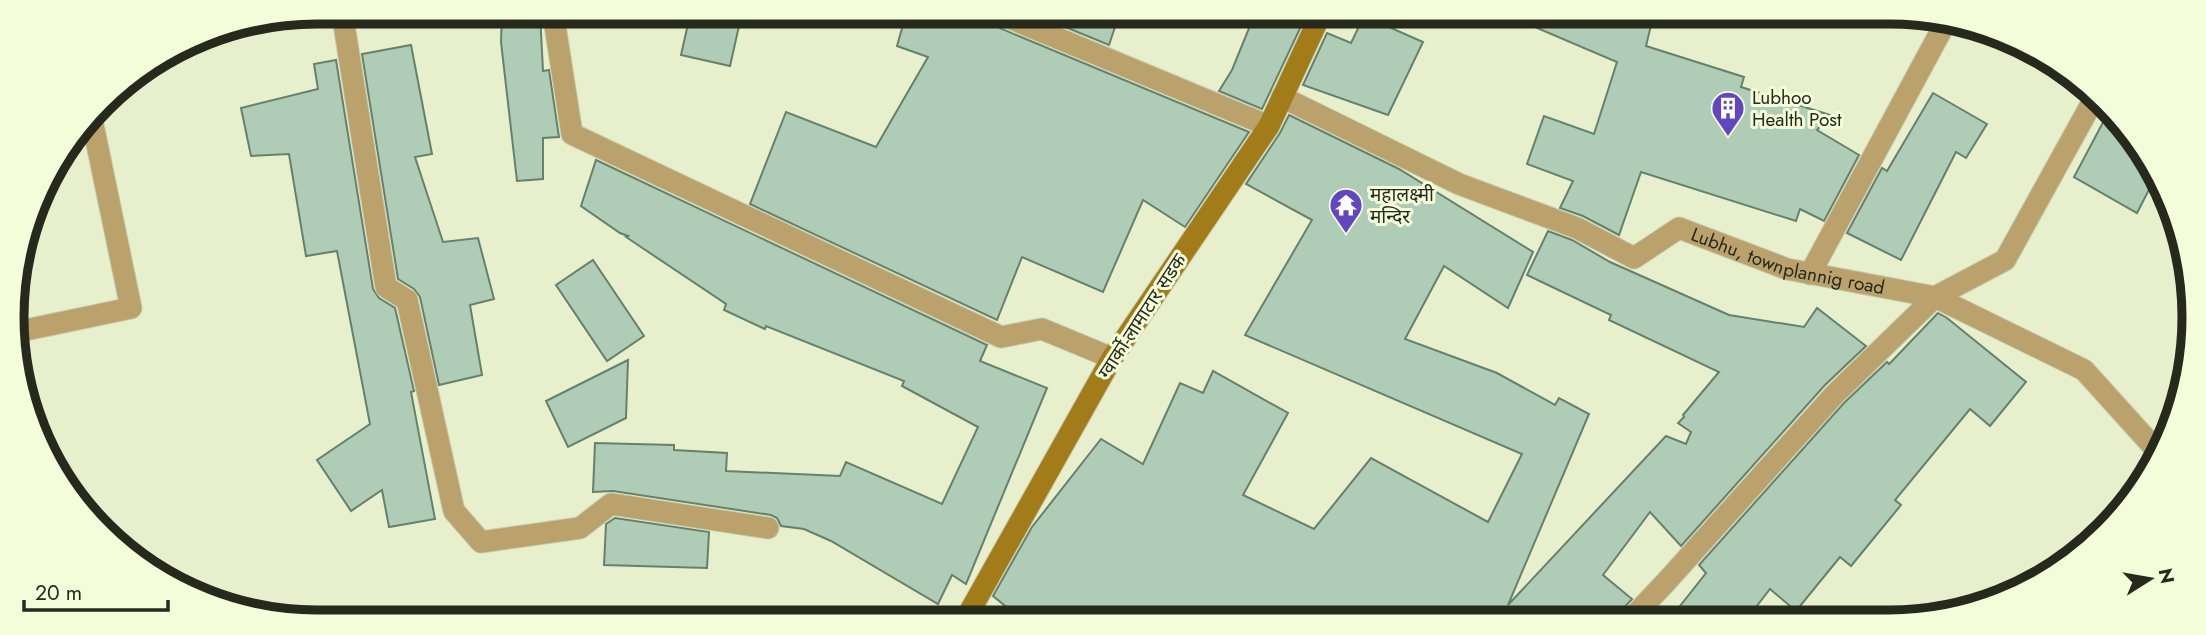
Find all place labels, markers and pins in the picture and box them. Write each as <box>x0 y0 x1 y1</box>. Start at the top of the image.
place label: Lubhoo Health Post <box>1752 84 1842 133</box>
building icon: Lubhoo Health Post <box>1709 89 1747 138</box>
place label: महालक्ष्मी मन्दिर <box>1370 181 1435 230</box>
temple icon: महालक्ष्मी मन्दिर <box>1327 186 1365 235</box>

